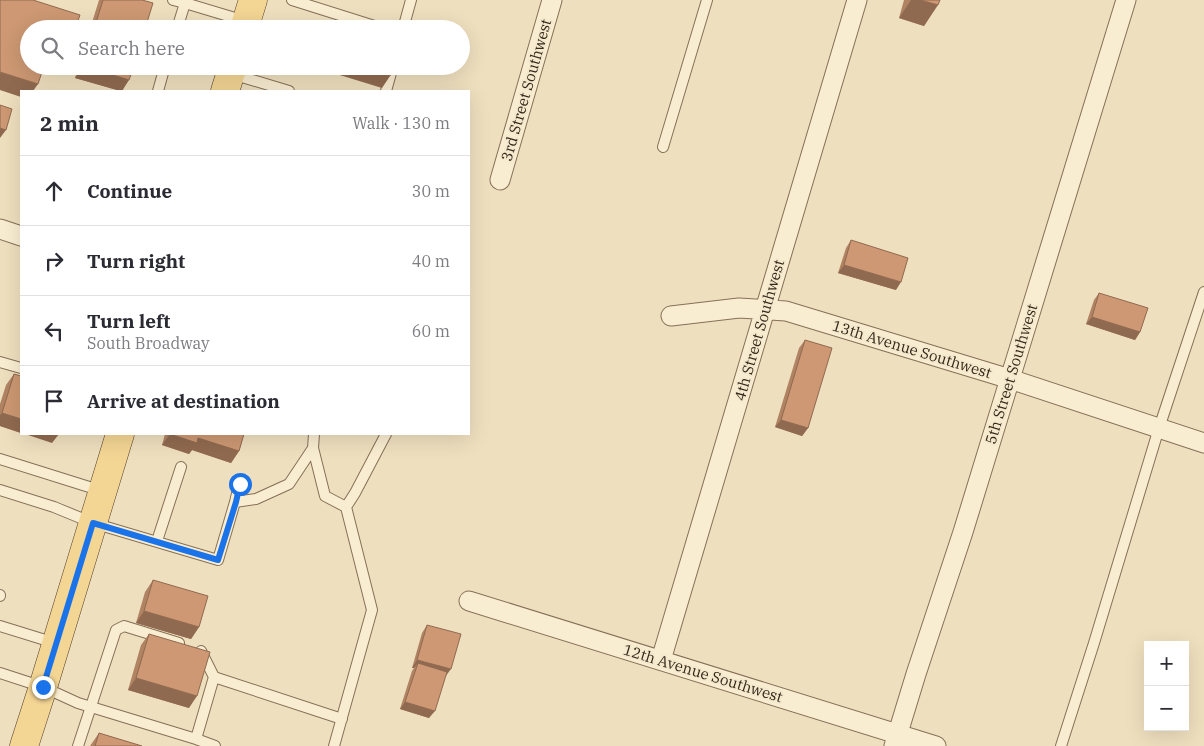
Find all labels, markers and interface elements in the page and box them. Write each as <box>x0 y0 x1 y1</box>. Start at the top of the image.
street label: 3rd Street Southwest <box>497 17 555 163</box>
search box <box>20 20 470 75</box>
icon: search <box>38 34 66 62</box>
text: Search here <box>78 36 185 60</box>
text: 2 min <box>40 109 99 137</box>
text: Walk · 130 m <box>352 113 450 133</box>
icon: ahead <box>40 177 68 205</box>
text: Continue <box>87 179 172 203</box>
text: 30 m <box>412 181 450 201</box>
icon: right <box>40 247 68 275</box>
text: Turn right <box>87 249 185 273</box>
text: 40 m <box>412 251 450 271</box>
street label: 4th Street Southwest <box>730 257 788 403</box>
street label: 5th Street Southwest <box>981 301 1041 447</box>
text: Turn left <box>87 309 170 333</box>
street label: 13th Avenue Southwest <box>830 316 994 382</box>
icon: left <box>40 317 68 345</box>
text: 60 m <box>412 321 450 341</box>
text: South Broadway <box>87 333 210 353</box>
icon: arrive <box>40 387 68 415</box>
text: Arrive at destination <box>87 389 280 413</box>
route start <box>229 473 252 496</box>
street label: 12th Avenue Southwest <box>621 640 785 706</box>
map controls <box>1144 641 1189 731</box>
button: + <box>1144 641 1189 686</box>
route end <box>32 676 55 699</box>
button: − <box>1144 686 1189 731</box>

